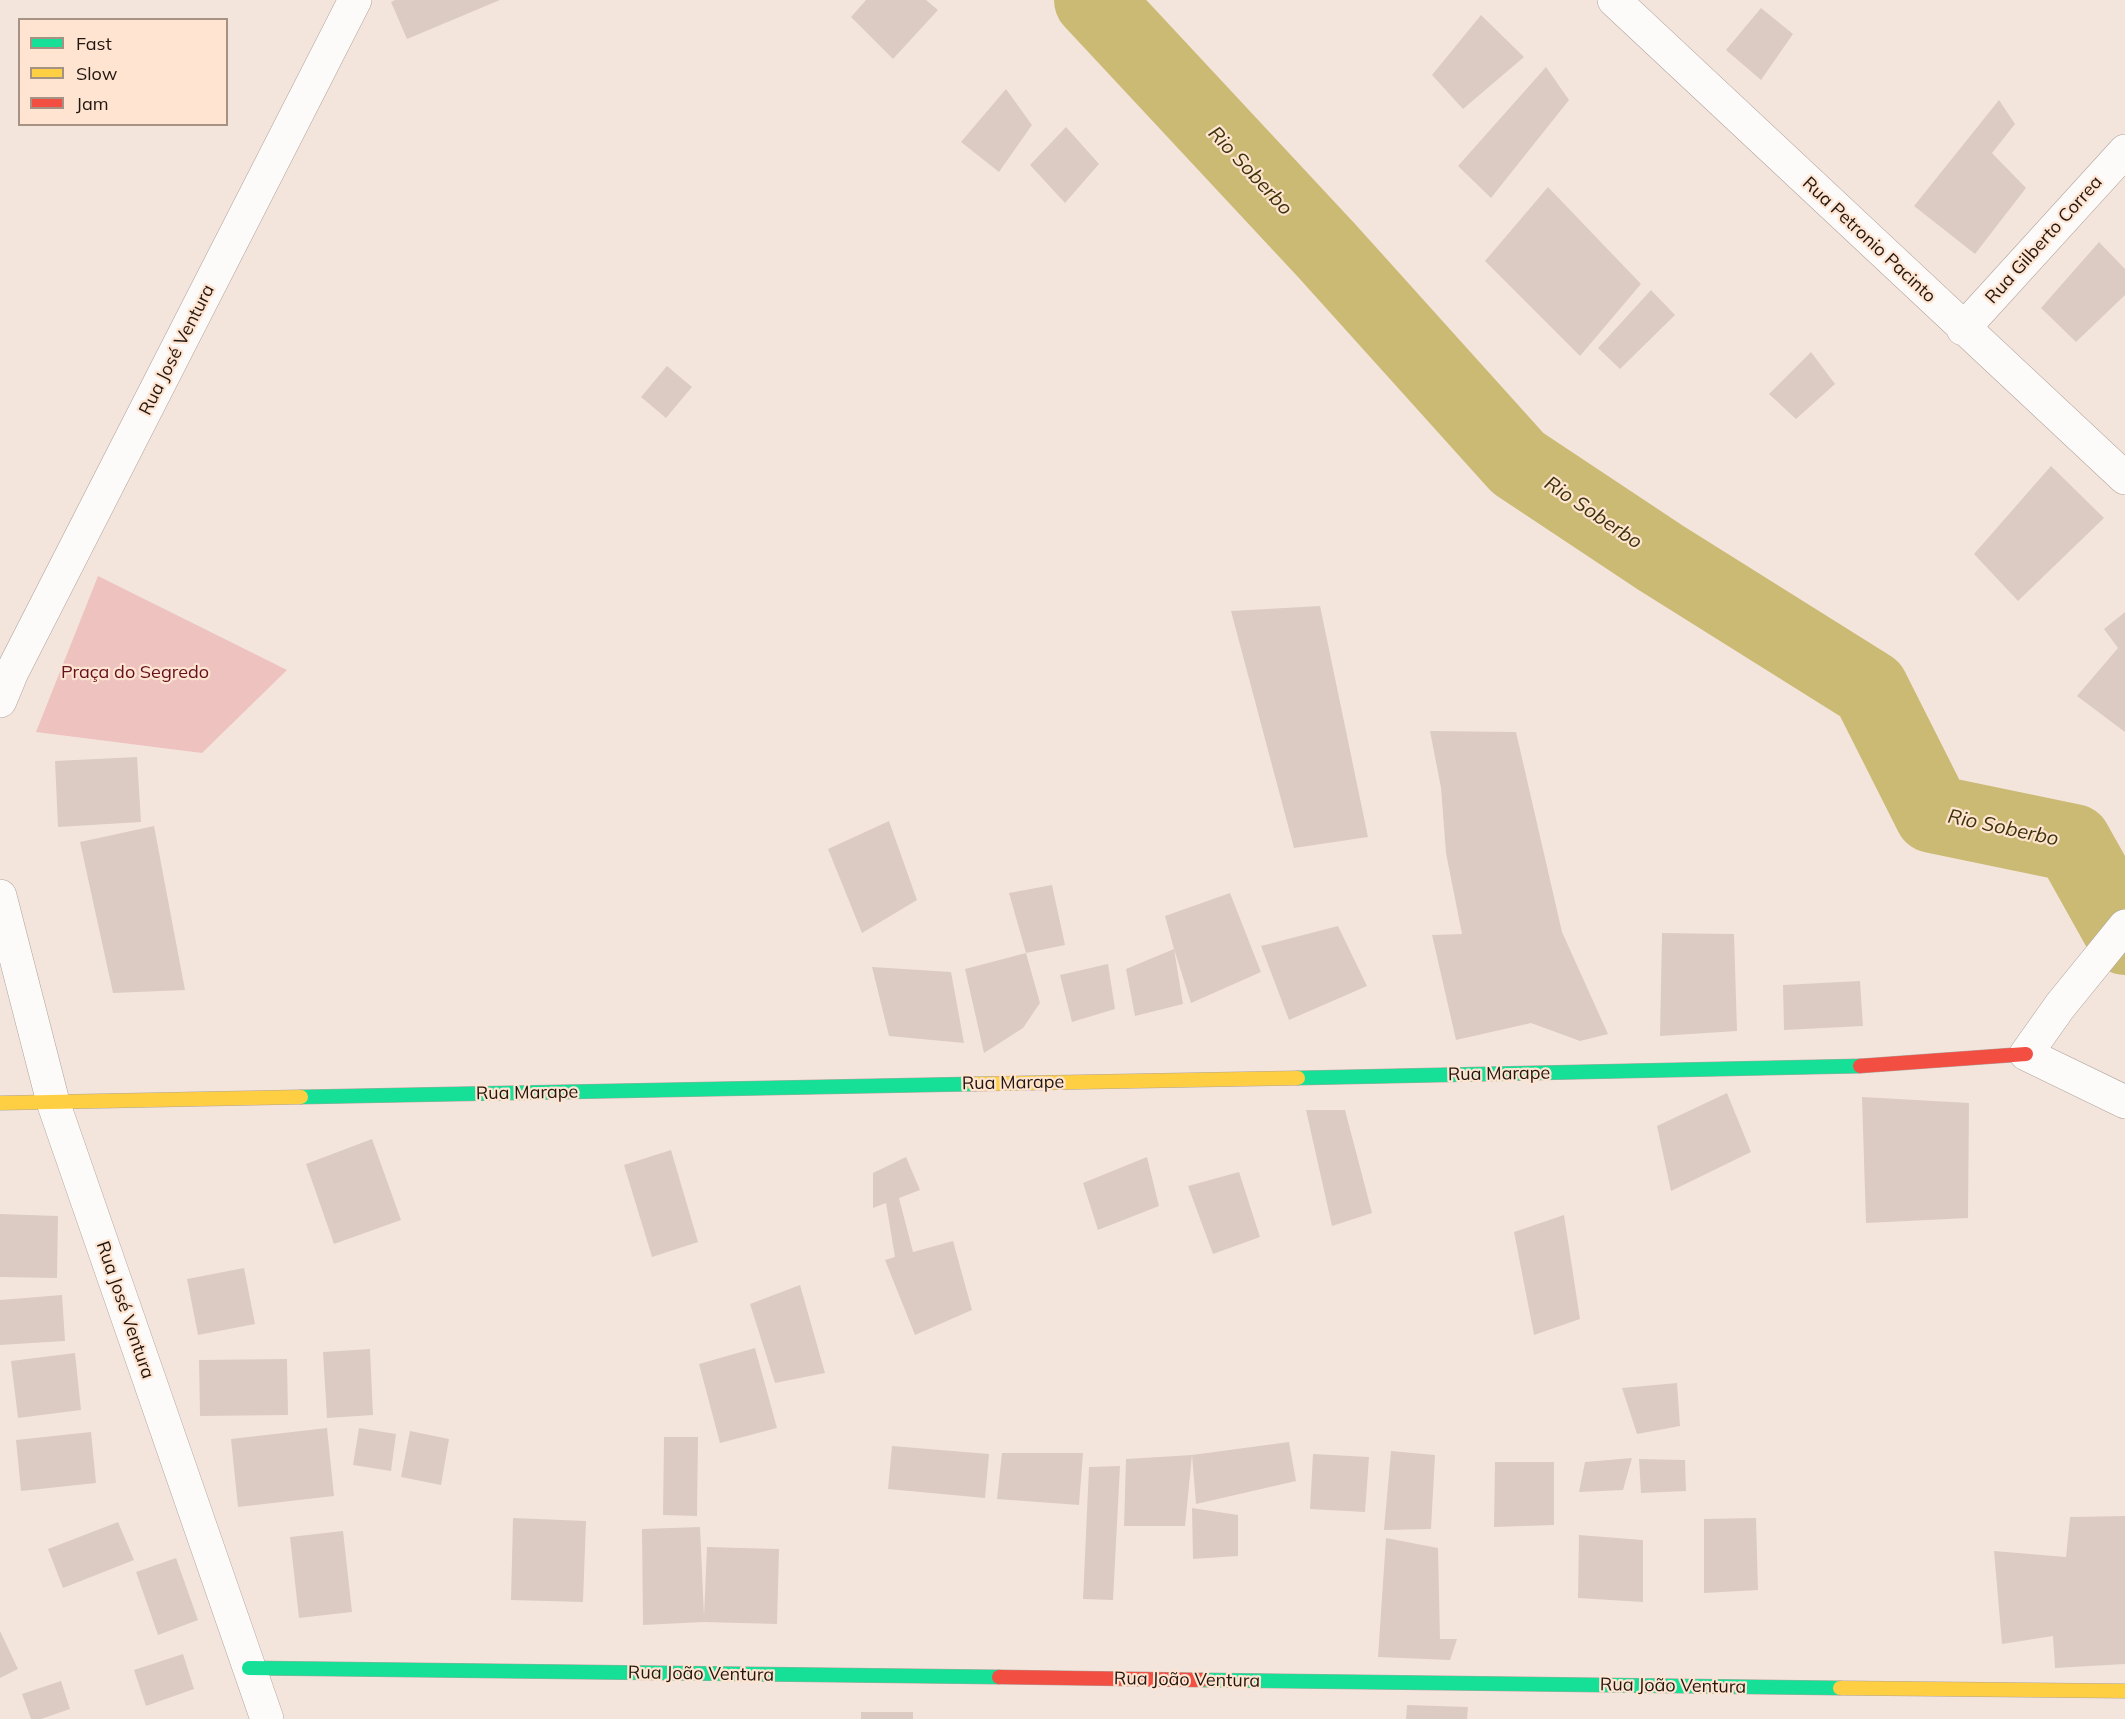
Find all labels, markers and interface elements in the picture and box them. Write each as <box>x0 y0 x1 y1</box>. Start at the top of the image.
legend <box>18 18 228 126</box>
text: Fast <box>76 32 112 55</box>
text: Slow <box>76 62 117 85</box>
text: Jam <box>76 92 109 115</box>
water label: Rio Soberbo <box>1203 122 1297 220</box>
street label: Rua Gilberto Correa <box>1981 172 2107 308</box>
street label: Rua Petronio Pacinto <box>1798 173 1940 307</box>
street label: Rua José Ventura <box>135 281 219 419</box>
water label: Rio Soberbo <box>1540 472 1646 554</box>
park label: Praça do Segredo <box>61 662 209 684</box>
water label: Rio Soberbo <box>1945 805 2061 851</box>
street label: Rua Marape <box>1448 1062 1550 1086</box>
street label: Rua Marape <box>962 1071 1064 1095</box>
street label: Rua Marape <box>476 1081 578 1105</box>
street label: Rua José Ventura <box>91 1239 159 1381</box>
street label: Rua João Ventura <box>628 1662 774 1686</box>
street label: Rua João Ventura <box>1114 1668 1260 1692</box>
street label: Rua João Ventura <box>1600 1674 1746 1698</box>

